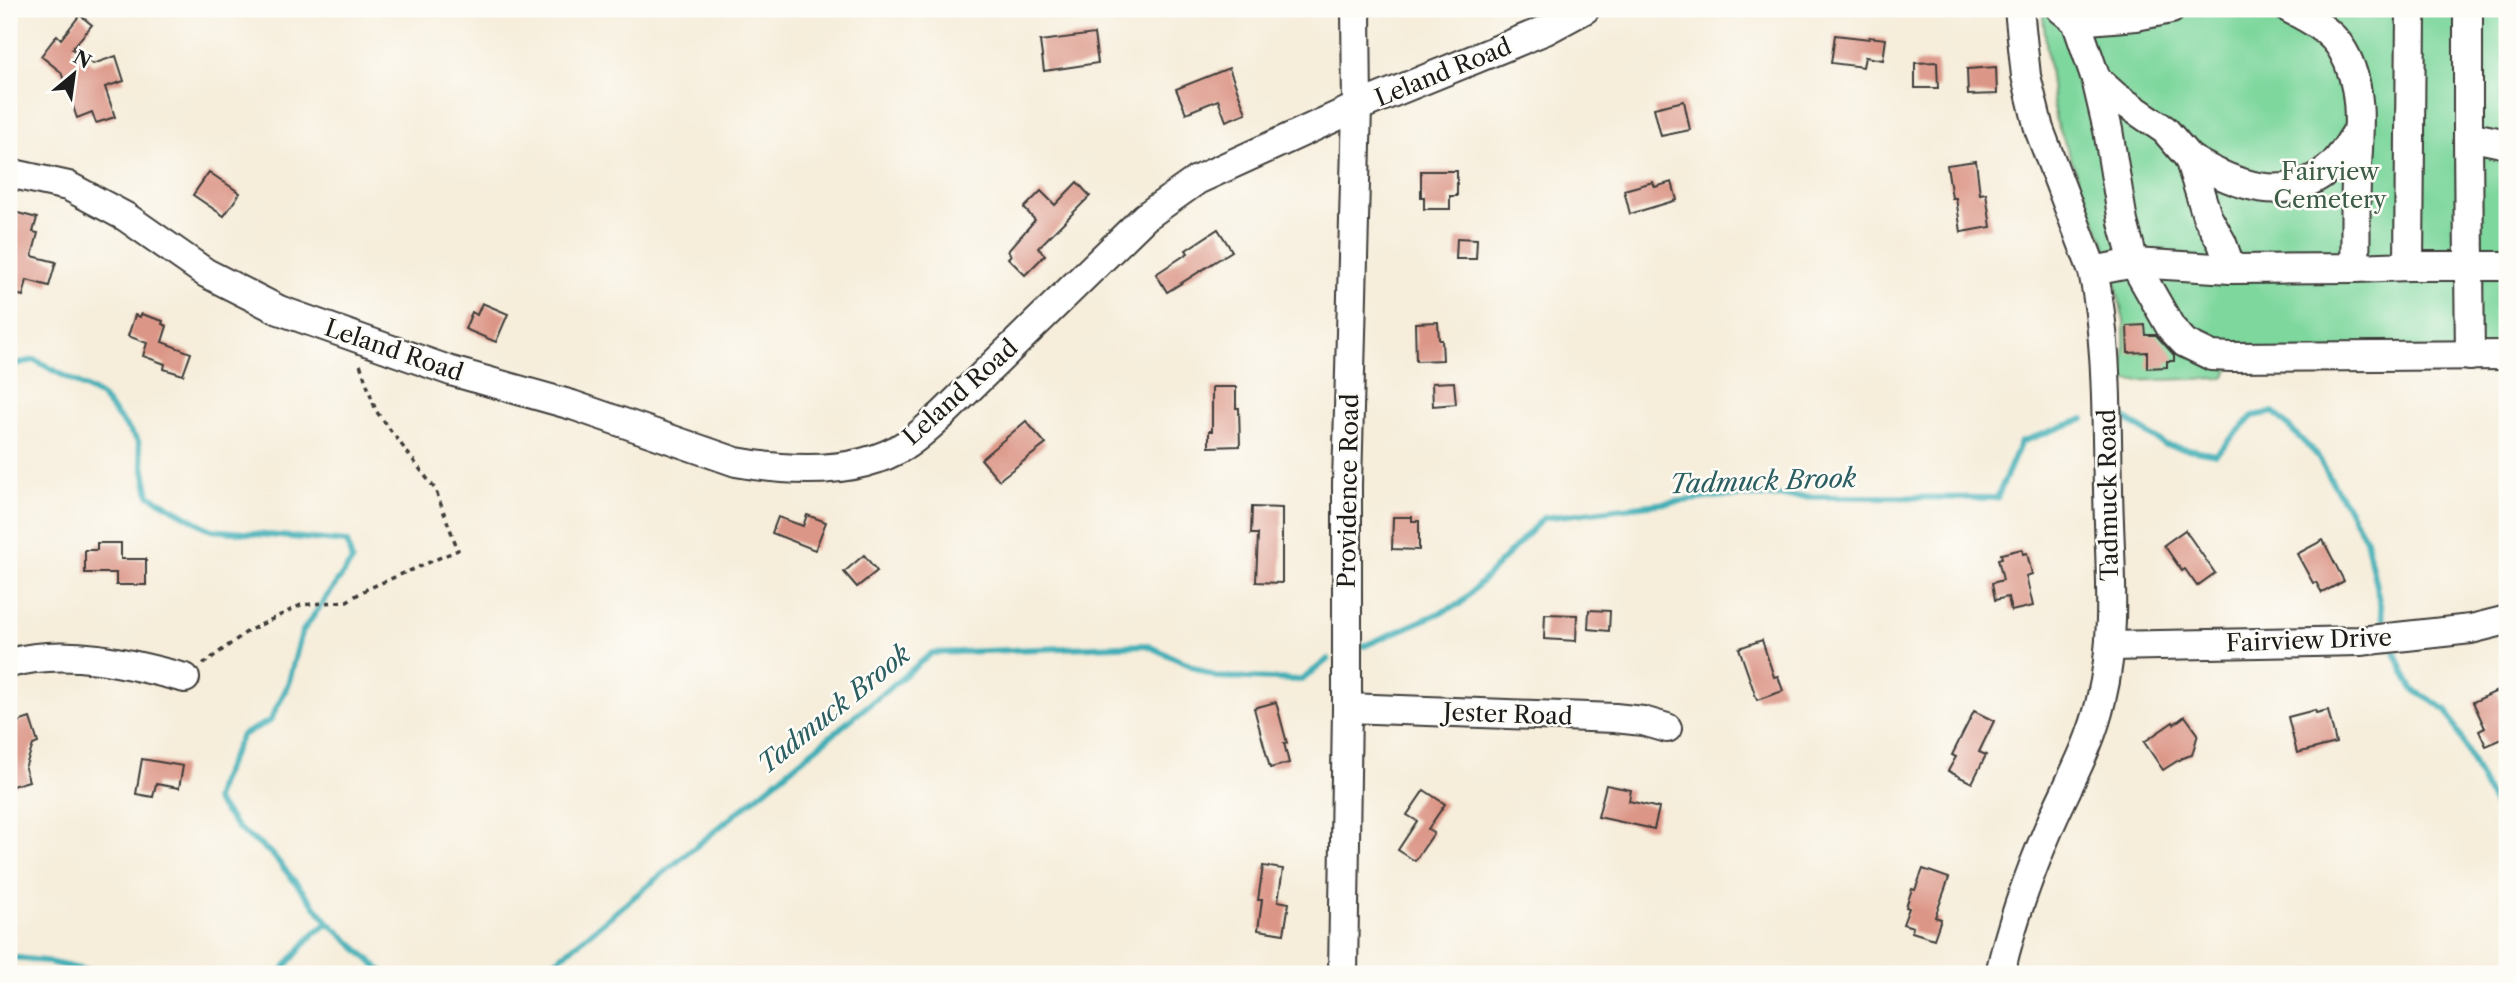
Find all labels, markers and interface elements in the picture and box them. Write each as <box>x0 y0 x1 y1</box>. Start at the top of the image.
street label: Leland Road <box>1371 31 1516 112</box>
north arrow <box>38 38 108 108</box>
text: N <box>69 46 95 74</box>
park label: Fairview Cemetery <box>2273 157 2387 214</box>
street label: Leland Road <box>321 313 467 387</box>
street label: Leland Road <box>897 333 1024 451</box>
street label: Providence Road <box>1332 393 1364 589</box>
street label: Tadmuck Road <box>2092 408 2124 581</box>
water label: Tadmuck Brook <box>1669 462 1857 500</box>
street label: Fairview Drive <box>2226 623 2392 657</box>
water label: Tadmuck Brook <box>751 637 917 780</box>
street label: Jester Road <box>1439 697 1573 731</box>

